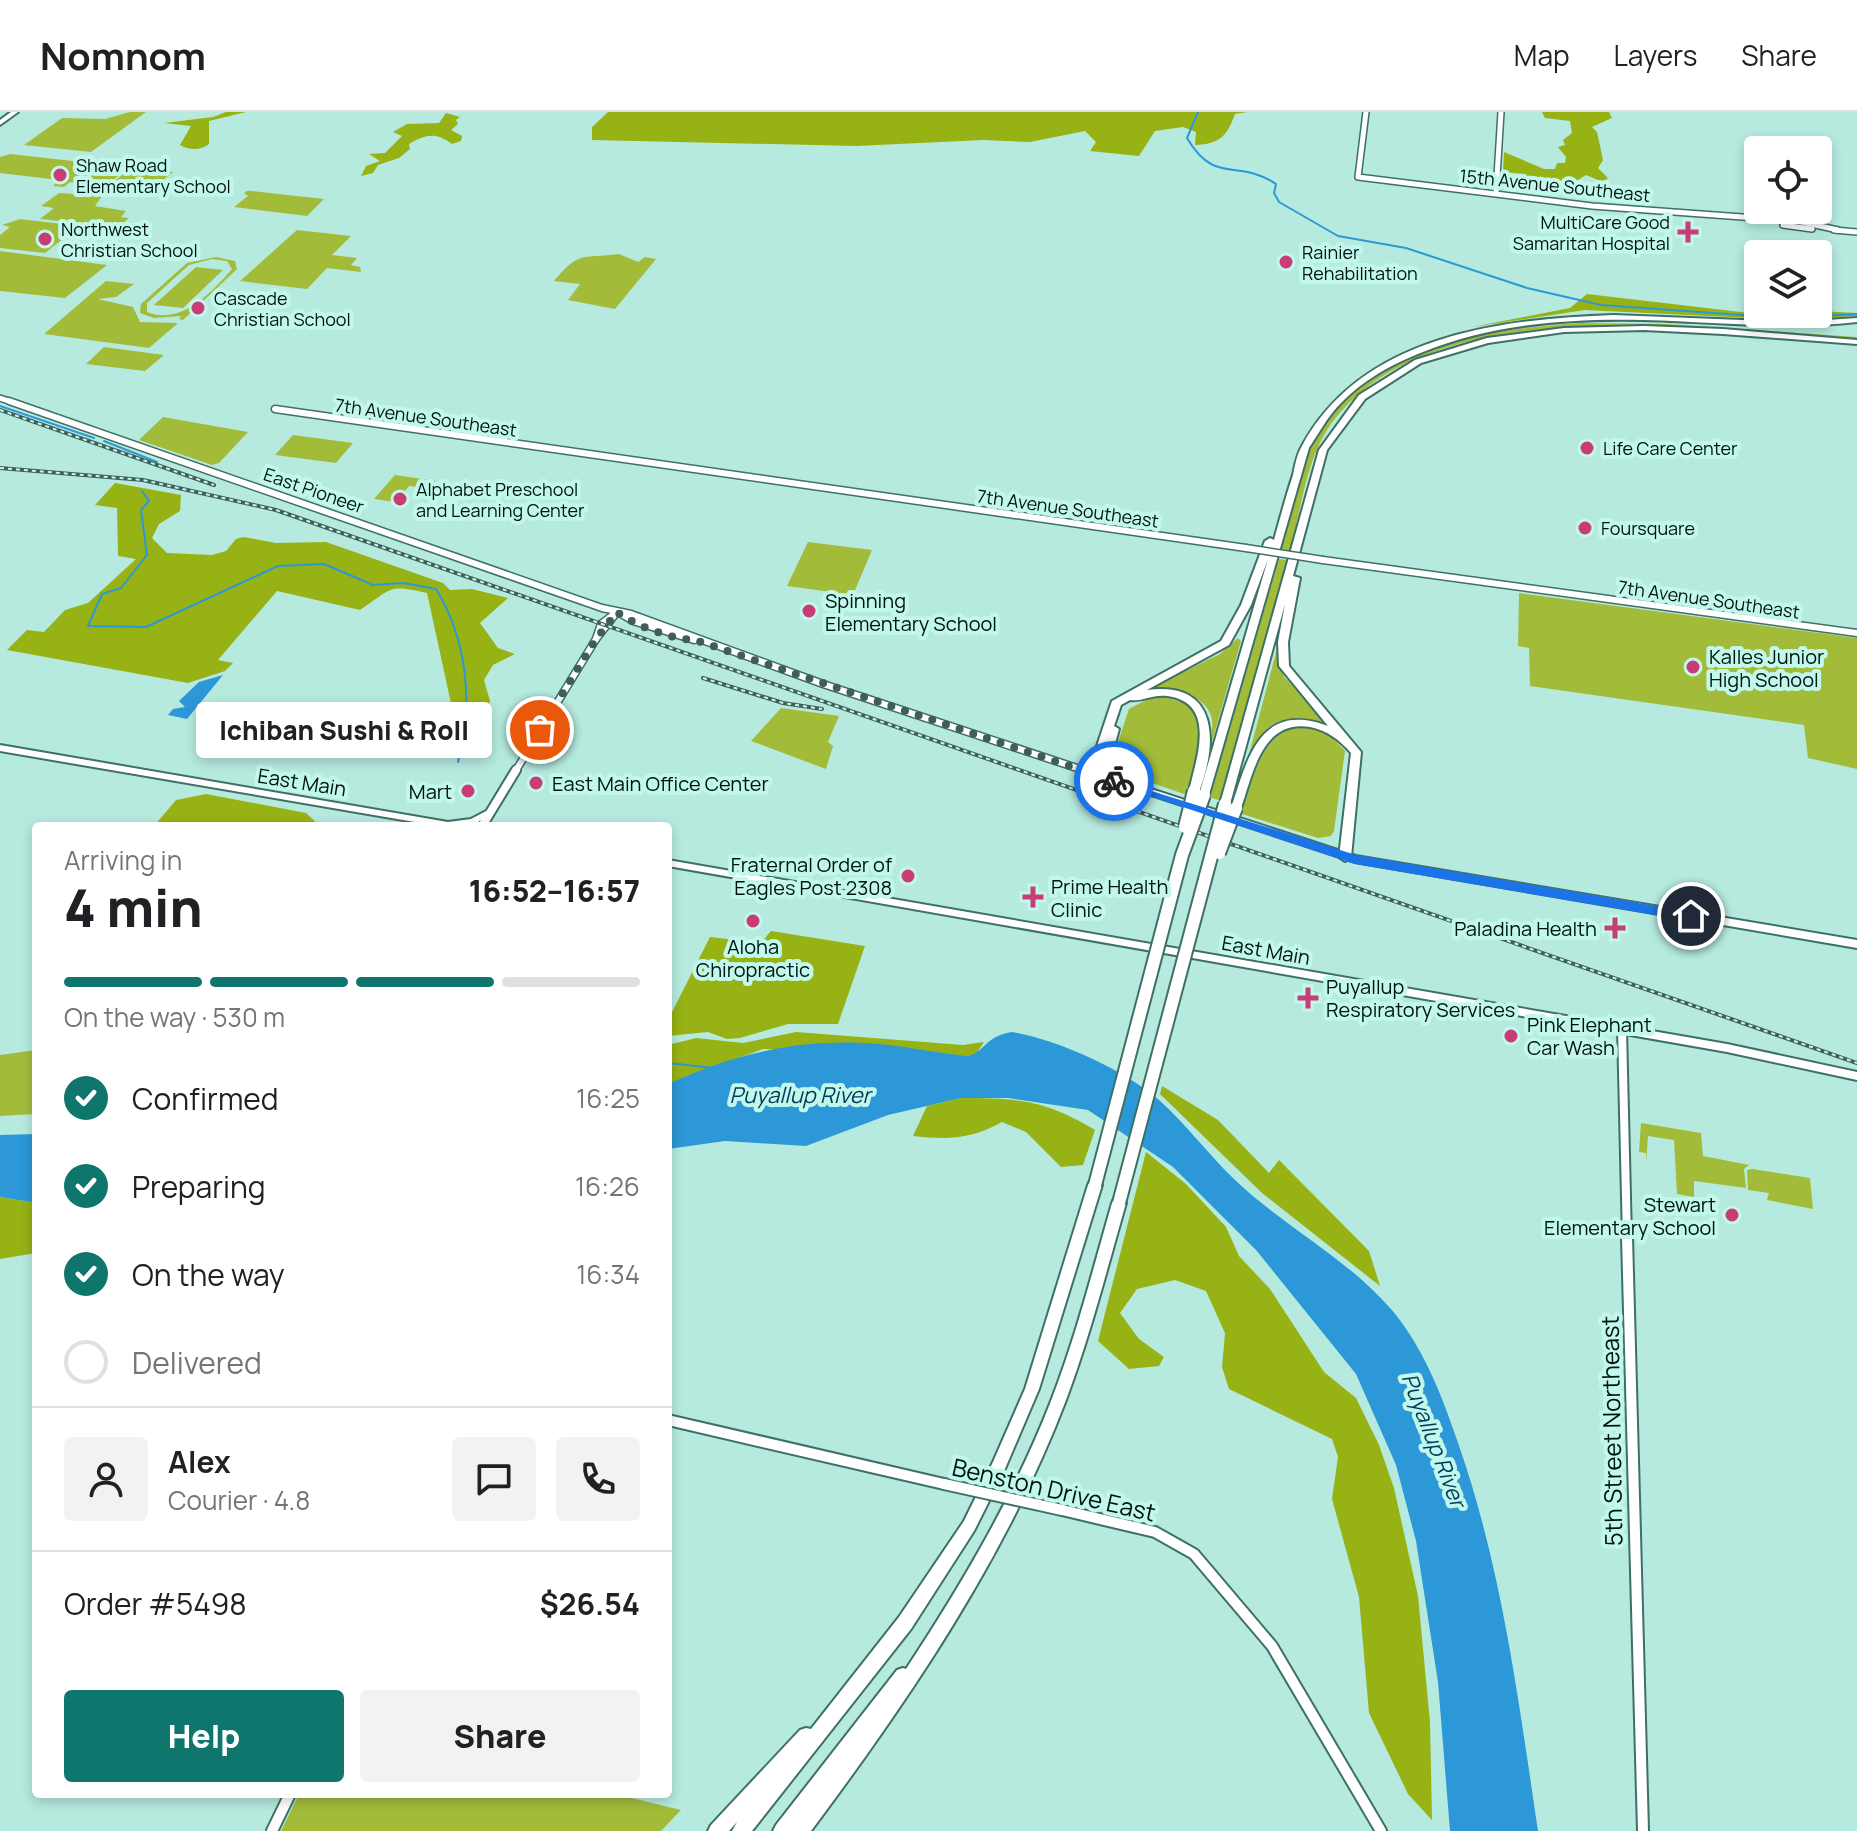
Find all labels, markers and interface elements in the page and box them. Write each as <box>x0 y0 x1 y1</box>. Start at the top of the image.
text: Nomnom <box>40 29 206 81</box>
text: Map <box>1514 36 1570 74</box>
text: Layers <box>1614 36 1697 74</box>
text: Share <box>1741 36 1817 74</box>
map controls <box>1744 136 1832 328</box>
button: locate <box>1744 136 1832 224</box>
place label: Shaw Road Elementary School <box>76 153 231 198</box>
street label: 15th Avenue Southeast <box>1459 163 1651 207</box>
marker: Shaw Road Elementary School <box>51 166 69 184</box>
place label: MultiCare Good Samaritan Hospital <box>1513 210 1670 255</box>
place label: Northwest Christian School <box>61 217 198 262</box>
marker: MultiCare Good Samaritan Hospital <box>1677 221 1699 243</box>
marker: Northwest Christian School <box>36 230 54 248</box>
place label: Rainier Rehabilitation <box>1302 240 1418 285</box>
button: layers <box>1744 240 1832 328</box>
marker: Rainier Rehabilitation <box>1277 253 1295 271</box>
place label: Cascade Christian School <box>214 286 351 331</box>
marker: Cascade Christian School <box>189 299 207 317</box>
street label: 7th Avenue Southeast <box>334 392 518 442</box>
place label: Life Care Center <box>1603 436 1738 460</box>
marker: Life Care Center <box>1578 439 1596 457</box>
street label: East Pioneer <box>261 462 368 519</box>
place label: Alphabet Preschool and Learning Center <box>416 477 585 522</box>
street label: 7th Avenue Southeast <box>976 483 1160 533</box>
marker: Alphabet Preschool and Learning Center <box>391 490 409 508</box>
place label: Foursquare <box>1601 516 1695 540</box>
marker: Foursquare <box>1576 519 1594 537</box>
street label: 7th Avenue Southeast <box>1617 574 1801 624</box>
place label: Spinning Elementary School <box>825 587 997 637</box>
marker: Spinning Elementary School <box>800 602 818 620</box>
place label: Kalles Junior High School <box>1709 643 1824 693</box>
marker: Kalles Junior High School <box>1684 658 1702 676</box>
pin <box>506 696 574 764</box>
callout: Ichiban Sushi & Roll <box>196 702 492 758</box>
icon: bag <box>518 708 562 752</box>
text: Ichiban Sushi & Roll <box>219 712 469 748</box>
courier <box>1074 741 1154 821</box>
icon: bike <box>1092 759 1136 803</box>
street label: East Main <box>256 762 348 802</box>
place label: East Main Office Center <box>552 770 769 797</box>
marker: East Main Office Center <box>527 774 545 792</box>
place label: Mart <box>409 778 452 805</box>
marker: Mart <box>459 782 477 800</box>
text: Arriving in <box>64 842 182 878</box>
place label: Fraternal Order of Eagles Post 2308 <box>731 851 892 901</box>
marker: Fraternal Order of Eagles Post 2308 <box>899 867 917 885</box>
text: 16:52–16:57 <box>469 870 640 911</box>
text: 4 min <box>64 872 202 943</box>
place label: Prime Health Clinic <box>1051 873 1168 923</box>
pin <box>1657 882 1725 950</box>
marker: Prime Health Clinic <box>1022 886 1044 908</box>
icon: home <box>1669 894 1713 938</box>
marker: Aloha Chiropractic <box>744 912 762 930</box>
place label: Paladina Health <box>1454 915 1597 942</box>
marker: Paladina Health <box>1604 917 1626 939</box>
street label: East Main <box>1220 929 1312 971</box>
place label: Aloha Chiropractic <box>696 933 810 983</box>
place label: Puyallup Respiratory Services <box>1326 973 1515 1023</box>
marker: Puyallup Respiratory Services <box>1297 987 1319 1009</box>
text: On the way · 530 m <box>64 999 285 1035</box>
place label: Pink Elephant Car Wash <box>1527 1011 1652 1061</box>
marker: Pink Elephant Car Wash <box>1502 1027 1520 1045</box>
icon: check <box>64 1076 108 1120</box>
text: Confirmed <box>132 1078 279 1119</box>
text: 16:25 <box>576 1080 640 1116</box>
water label: Puyallup River <box>729 1080 874 1110</box>
icon: check <box>64 1164 108 1208</box>
text: Preparing <box>132 1166 266 1207</box>
text: 16:26 <box>575 1168 640 1204</box>
place label: Stewart Elementary School <box>1544 1191 1716 1241</box>
marker: Stewart Elementary School <box>1723 1206 1741 1224</box>
icon: check <box>64 1252 108 1296</box>
text: On the way <box>132 1254 285 1295</box>
text: 16:34 <box>576 1256 640 1292</box>
street label: 5th Street Northeast <box>1592 1316 1630 1546</box>
text: Delivered <box>132 1342 262 1383</box>
water label: Puyallup River <box>1395 1369 1474 1514</box>
button: person <box>64 1437 148 1521</box>
button: chat <box>452 1437 536 1521</box>
button: phone <box>556 1437 640 1521</box>
text: Alex <box>168 1441 231 1482</box>
street label: Benston Drive East <box>949 1450 1159 1528</box>
text: Courier · 4.8 <box>168 1482 310 1518</box>
text: Order #5498 <box>64 1583 247 1624</box>
text: $26.54 <box>540 1583 640 1624</box>
button: Help <box>64 1690 344 1782</box>
button: Share <box>360 1690 640 1782</box>

